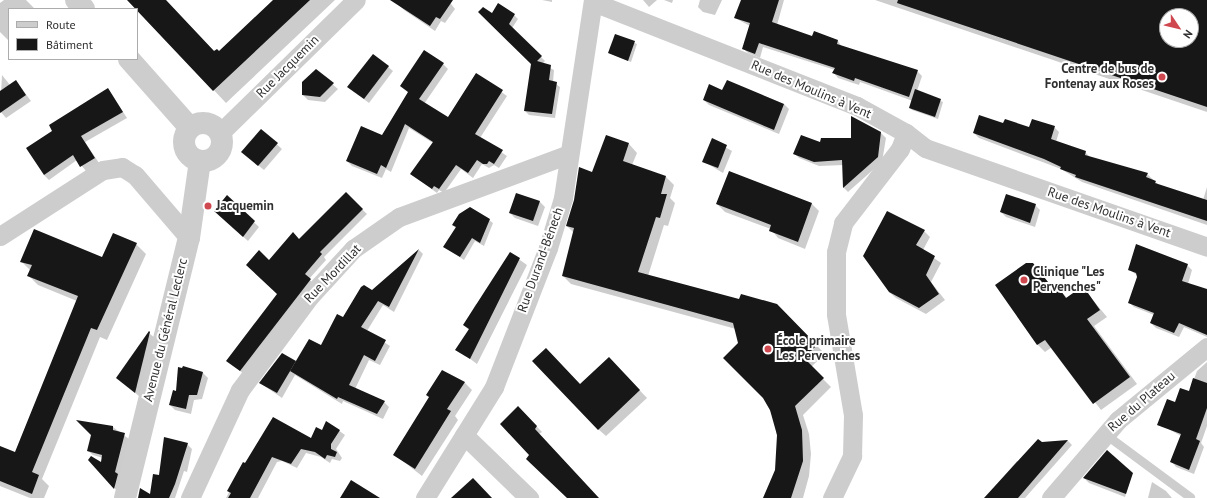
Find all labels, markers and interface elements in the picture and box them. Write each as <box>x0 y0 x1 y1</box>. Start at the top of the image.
legend <box>8 8 138 60</box>
north arrow <box>1159 8 1199 48</box>
text: Route <box>46 17 76 32</box>
text: N <box>1180 27 1196 41</box>
street label: Rue Jacquemin <box>253 32 323 102</box>
text: Bâtiment <box>46 37 93 52</box>
street label: Rue des Moulins à Vent <box>748 58 874 122</box>
place label: Centre de bus de Fontenay aux Roses <box>1044 62 1154 93</box>
marker: Centre de bus de Fontenay aux Roses <box>1157 72 1167 82</box>
street label: Rue des Moulins à Vent <box>1045 185 1173 241</box>
place label: Jacquemin <box>216 198 274 214</box>
marker: Jacquemin <box>203 201 213 211</box>
street label: Rue Durand-Bénech <box>515 205 567 315</box>
street label: Rue Mordillat <box>301 242 365 306</box>
street label: Avenue du Général Leclerc <box>141 257 191 403</box>
place label: Clinique "Les Pervenches" <box>1033 265 1106 296</box>
marker: Clinique "Les Pervenches" <box>1018 274 1030 286</box>
place label: École primaire Les Pervenches <box>776 334 860 365</box>
marker: École primaire Les Pervenches <box>763 344 773 354</box>
street label: Rue du Plateau <box>1105 369 1179 435</box>

